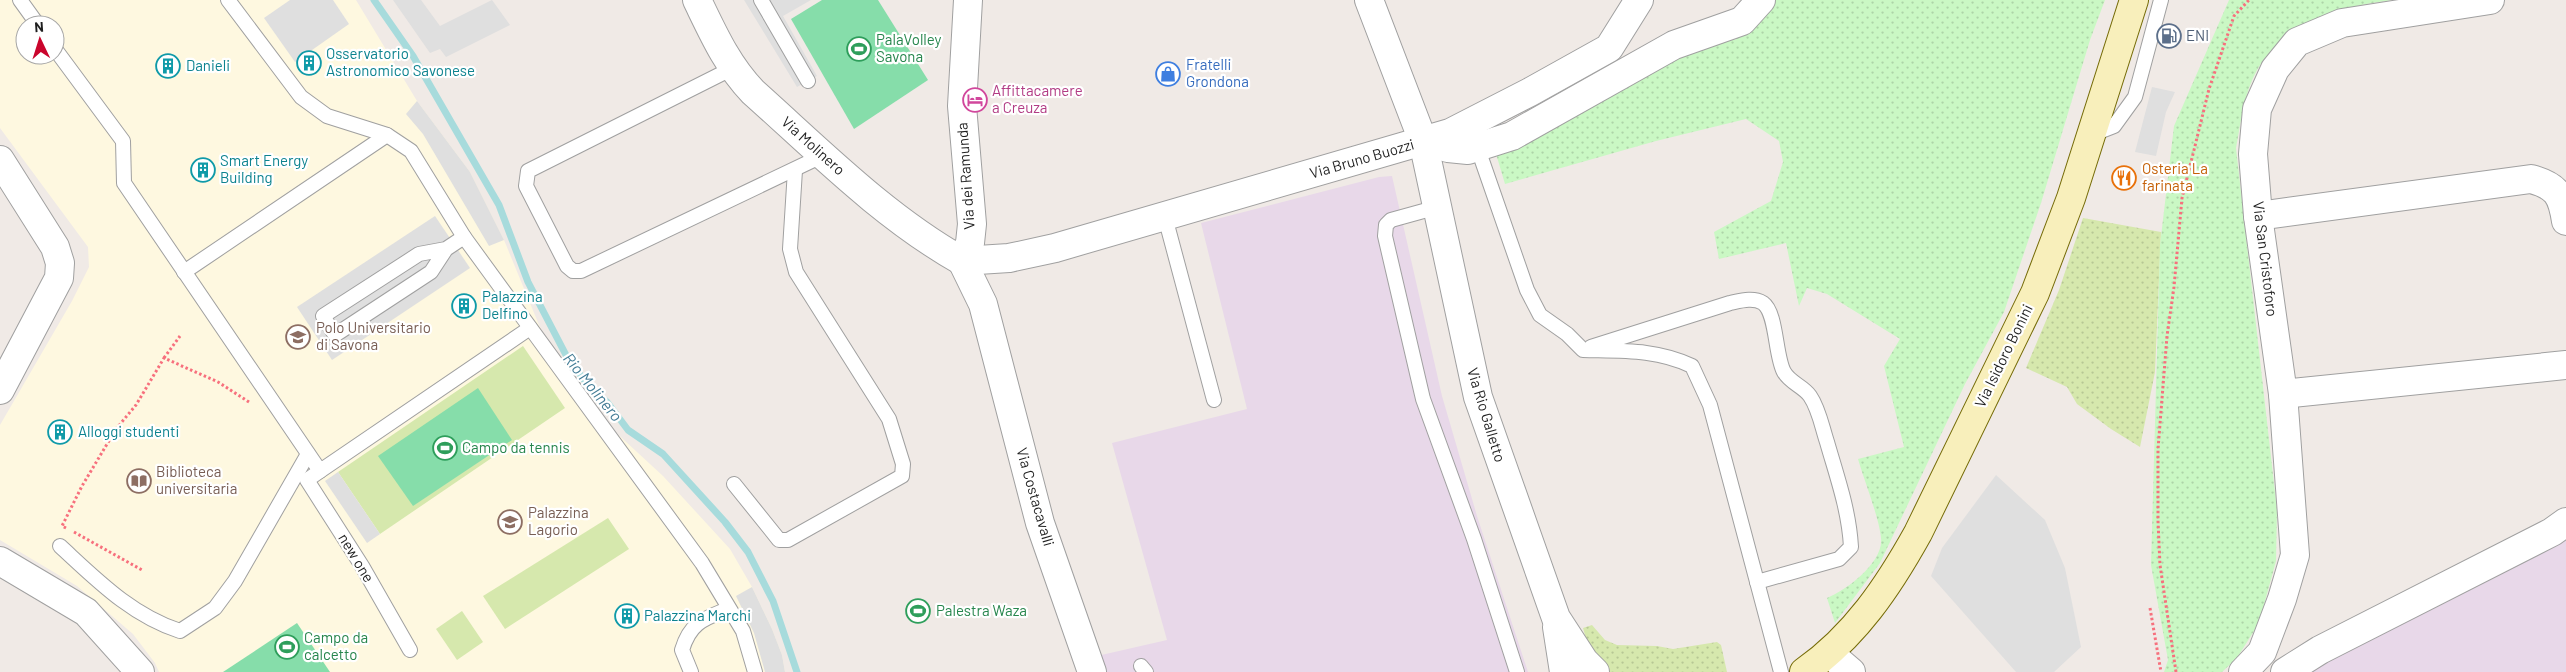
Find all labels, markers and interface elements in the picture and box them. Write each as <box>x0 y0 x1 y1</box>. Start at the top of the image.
north arrow <box>15 15 65 65</box>
text: N <box>34 18 44 35</box>
fuel station icon: ENI <box>2156 23 2182 49</box>
place label: ENI <box>2186 26 2209 44</box>
place label: PalaVolley Savona <box>876 30 942 65</box>
sports icon: PalaVolley Savona <box>846 36 872 62</box>
place label: Osservatorio Astronomico Savonese <box>326 44 475 79</box>
building icon: Osservatorio Astronomico Savonese <box>296 50 322 76</box>
building icon: Danieli <box>155 53 181 79</box>
place label: Fratelli Grondona <box>1186 55 1249 90</box>
place label: Danieli <box>186 56 230 74</box>
shop icon: Fratelli Grondona <box>1155 61 1181 87</box>
place label: Affittacamere a Creuza <box>992 81 1083 116</box>
hotel icon: Affittacamere a Creuza <box>962 87 988 113</box>
street label: Via Molinero <box>778 112 849 178</box>
street label: Via dei Ramunda <box>952 122 978 230</box>
street label: Via Bruno Buozzi <box>1307 135 1416 182</box>
place label: Smart Energy Building <box>220 151 308 186</box>
building icon: Smart Energy Building <box>190 157 216 183</box>
place label: Osteria La farinata <box>2142 159 2208 194</box>
restaurant icon: Osteria La farinata <box>2111 165 2137 191</box>
street label: Via San Cristoforo <box>2250 200 2282 318</box>
place label: Palazzina Delfino <box>482 287 543 322</box>
building icon: Palazzina Delfino <box>451 293 477 319</box>
street label: Via Isidoro Bonini <box>1970 301 2036 410</box>
place label: Polo Universitario di Savona <box>316 318 431 353</box>
school or university icon: Polo Universitario di Savona <box>285 324 311 350</box>
water label: Rio Molinero <box>560 349 627 425</box>
street label: Via Rio Galletto <box>1464 365 1510 464</box>
building icon: Alloggi studenti <box>47 419 73 445</box>
place label: Alloggi studenti <box>78 422 179 440</box>
sports icon: Campo da tennis <box>432 435 458 461</box>
place label: Campo da tennis <box>462 438 570 456</box>
street label: Via Costacavalli <box>1013 445 1059 548</box>
place label: Biblioteca universitaria <box>156 462 237 497</box>
library icon: Biblioteca universitaria <box>126 468 152 494</box>
place label: Palazzina Lagorio <box>528 503 589 538</box>
school or university icon: Palazzina Lagorio <box>497 509 523 535</box>
street label: new one <box>335 530 378 585</box>
sports icon: Palestra Waza <box>905 598 931 624</box>
place label: Palestra Waza <box>936 601 1027 619</box>
building icon: Palazzina Marchi <box>614 603 640 629</box>
place label: Palazzina Marchi <box>644 606 751 624</box>
place label: Campo da calcetto <box>304 628 368 663</box>
sports icon: Campo da calcetto <box>274 634 300 660</box>

